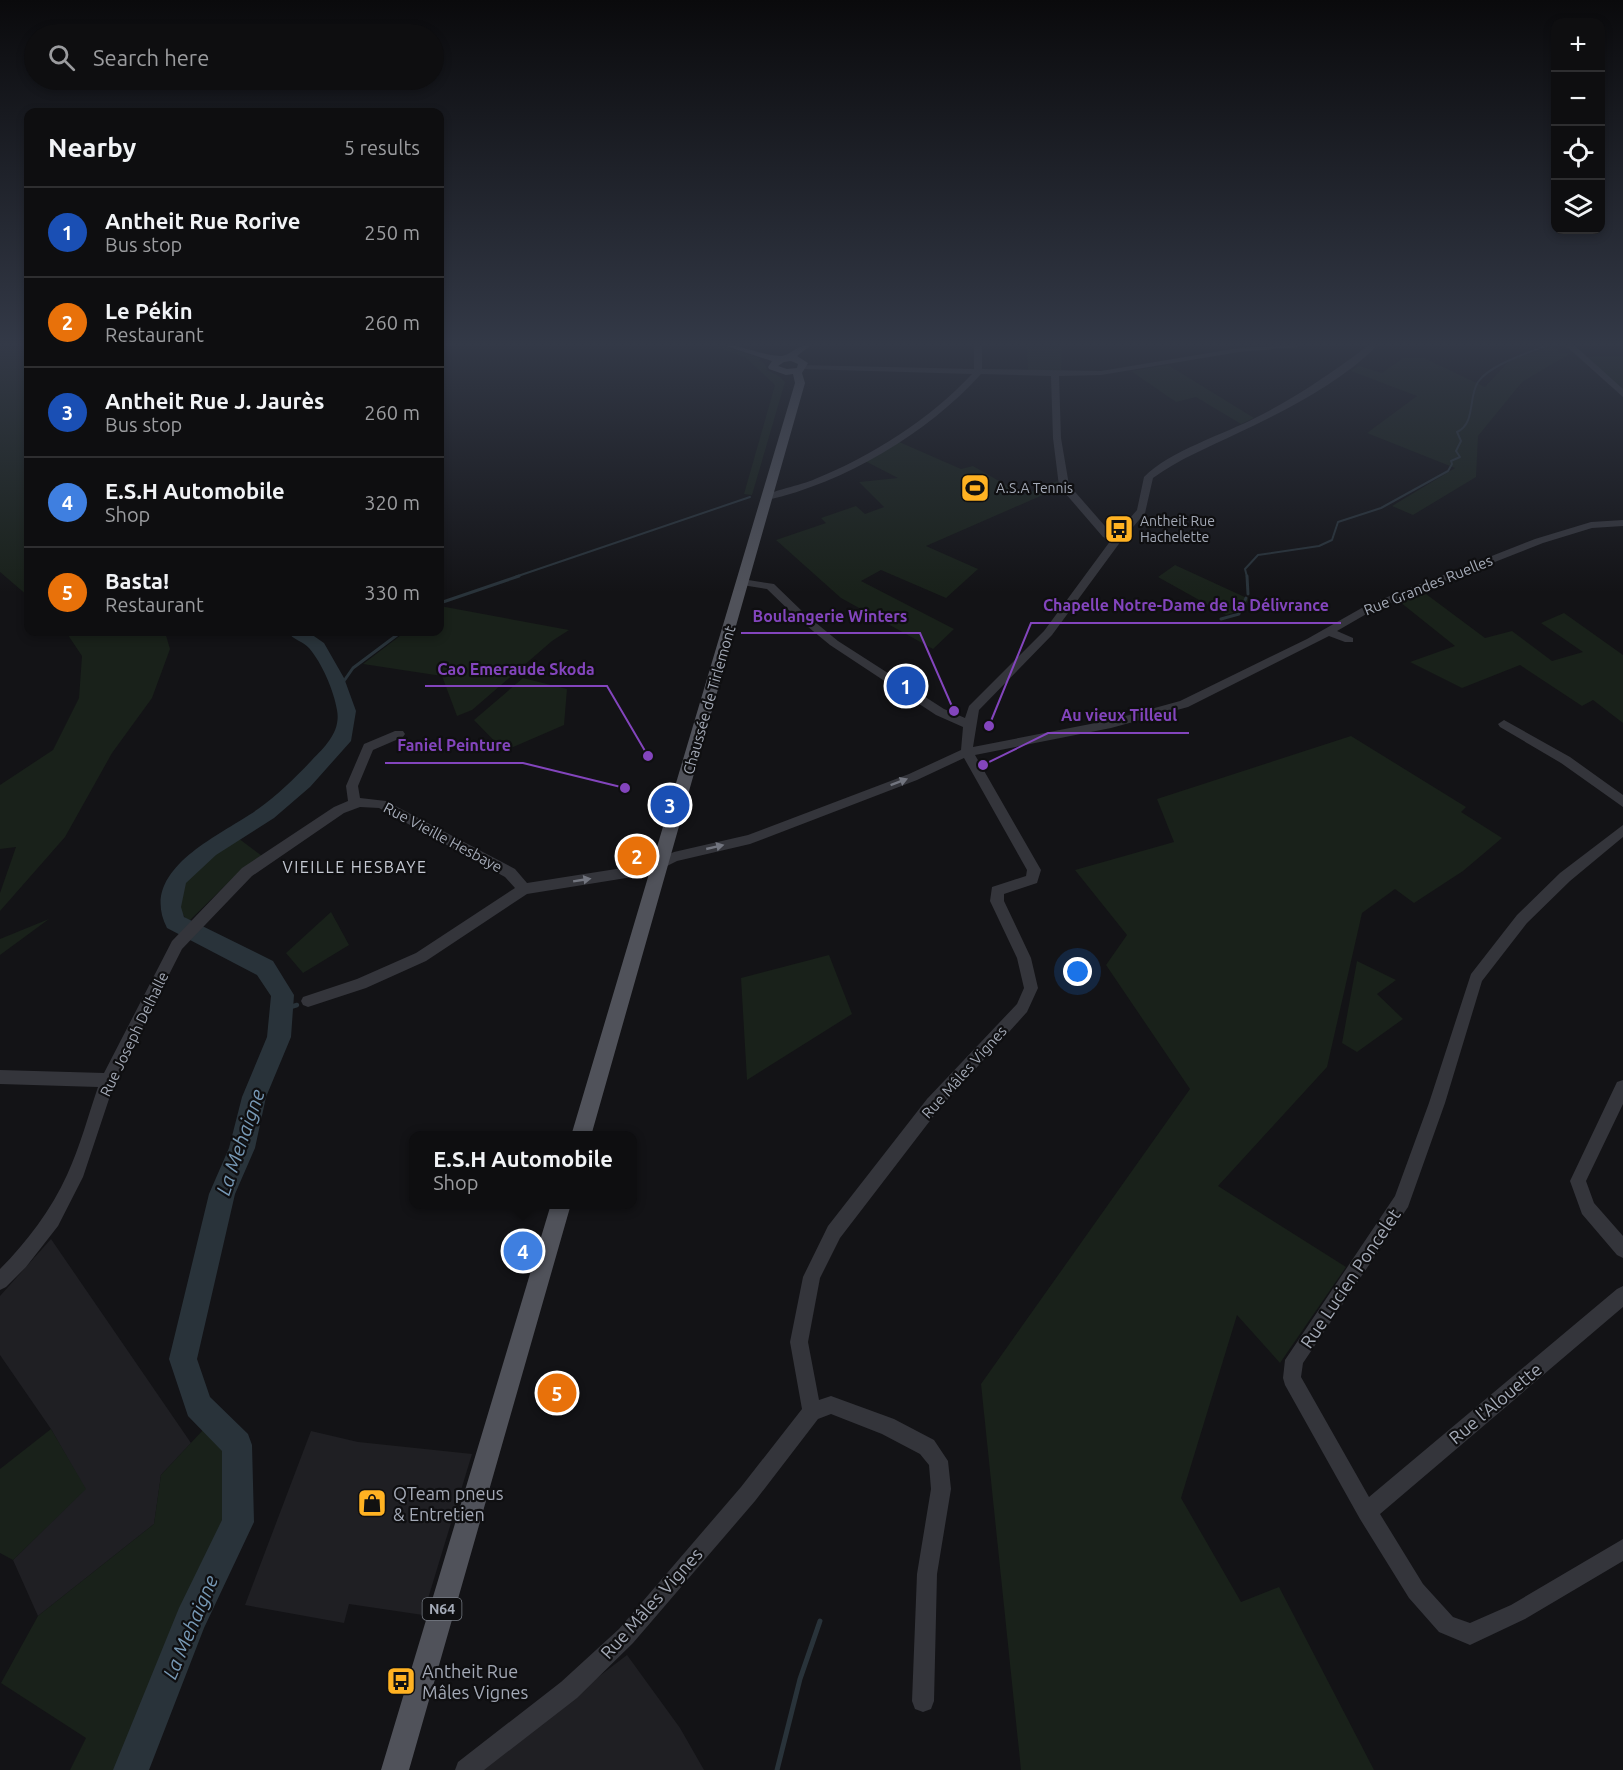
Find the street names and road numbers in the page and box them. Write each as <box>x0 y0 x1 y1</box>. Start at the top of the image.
street label: Rue Grandes Ruelles <box>1361 551 1495 619</box>
street label: Chaussée de Tirlemont <box>680 624 738 776</box>
street label: Rue Vieille Hesbaye <box>381 799 505 875</box>
street label: Rue Joseph Delhalle <box>96 969 172 1099</box>
street label: Rue Mâles Vignes <box>918 1022 1010 1122</box>
street label: Rue Lucien Poncelet <box>1296 1205 1404 1351</box>
street label: Rue l'Alouette <box>1445 1358 1545 1448</box>
street label: Rue Mâles Vignes <box>596 1543 706 1662</box>
road number: N64 <box>422 1598 462 1620</box>

